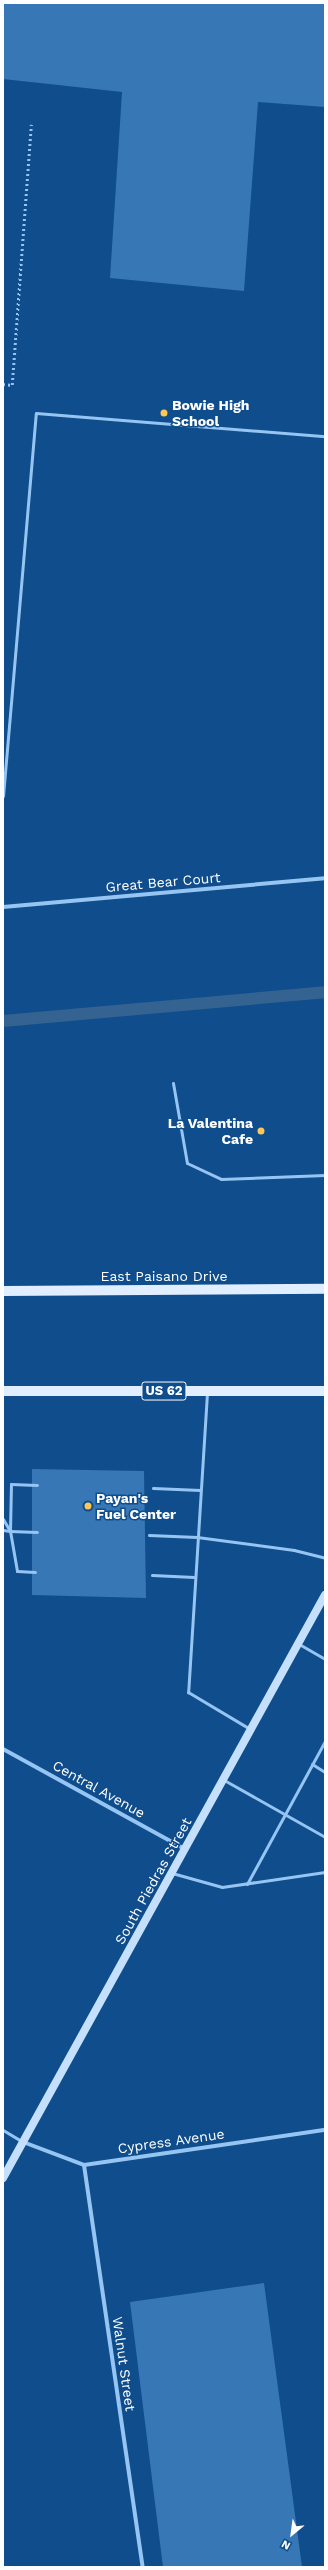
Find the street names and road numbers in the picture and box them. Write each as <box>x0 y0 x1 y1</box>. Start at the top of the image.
street label: Great Bear Court <box>105 869 221 895</box>
street label: East Paisano Drive <box>100 1268 228 1284</box>
road number: US 62 <box>141 1380 187 1402</box>
street label: Central Avenue <box>49 1756 149 1822</box>
street label: South Piedras Street <box>111 1815 195 1947</box>
street label: Cypress Avenue <box>116 2125 226 2157</box>
street label: Walnut Street <box>109 2316 139 2412</box>

